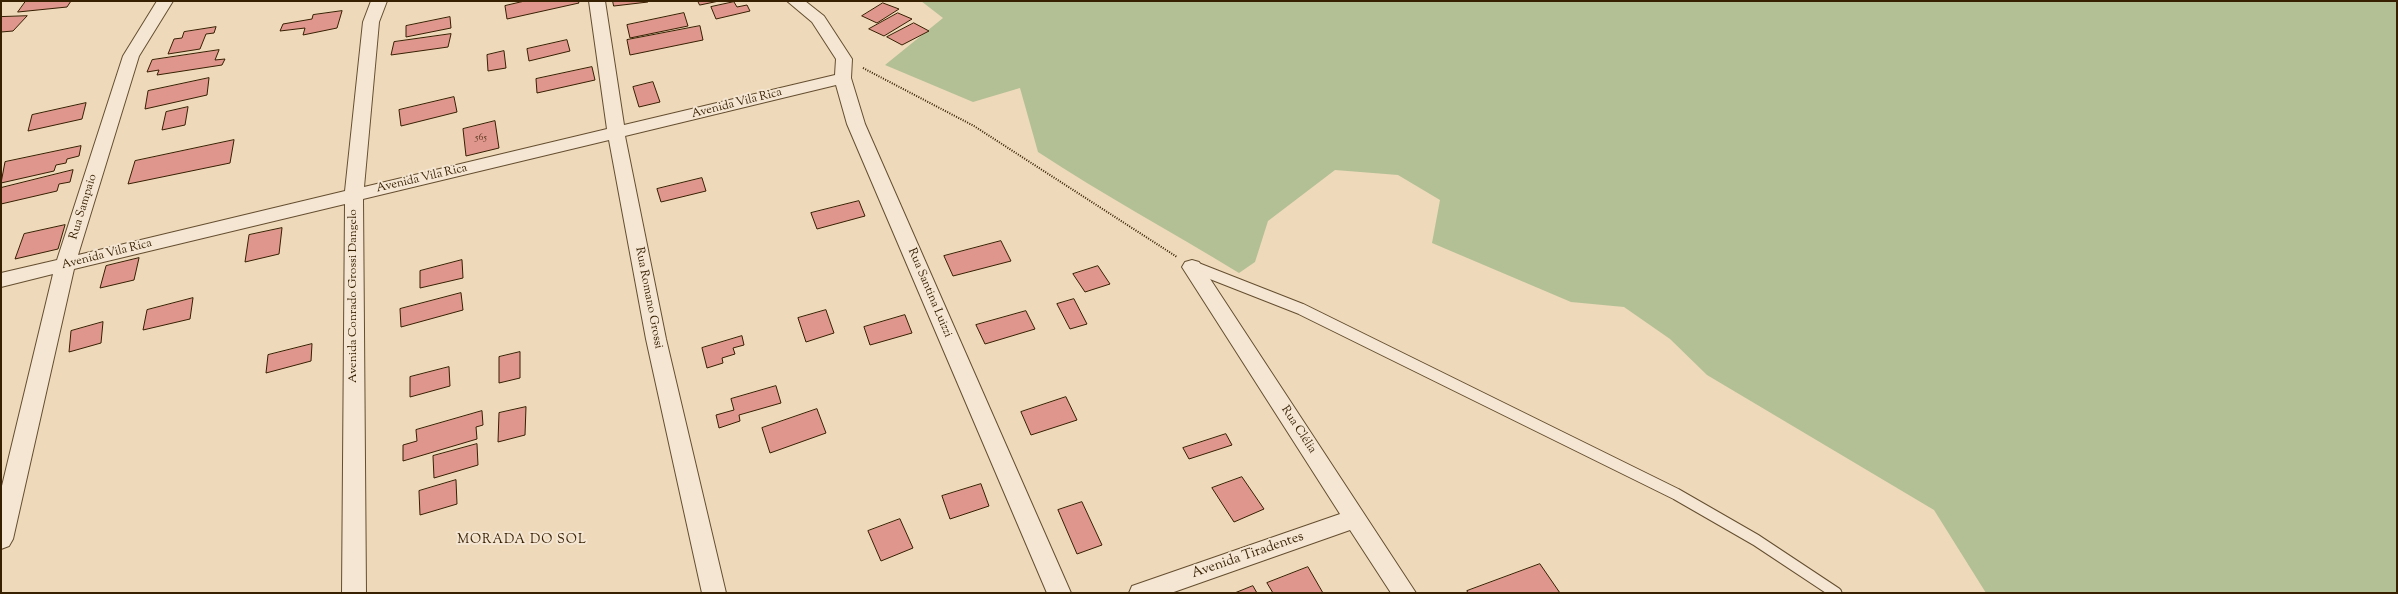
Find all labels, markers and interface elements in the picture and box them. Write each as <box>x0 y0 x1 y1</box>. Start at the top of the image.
street label: Avenida Vila Rica <box>690 86 784 122</box>
house number: 565 <box>475 132 487 144</box>
street label: Avenida Vila Rica <box>375 162 469 196</box>
street label: Rua Sampaio <box>67 172 101 242</box>
street label: Avenida Conrado Grossi Dangelo <box>347 209 361 383</box>
street label: Avenida Vila Rica <box>60 237 154 273</box>
street label: Rua Romano Grossi <box>631 246 665 350</box>
street label: Rua Santina Luizzi <box>904 246 954 340</box>
street label: Rua Clélia <box>1277 403 1319 457</box>
street label: Avenida Tiradentes <box>1190 529 1306 583</box>
district label: MORADA DO SOL <box>457 533 587 549</box>

